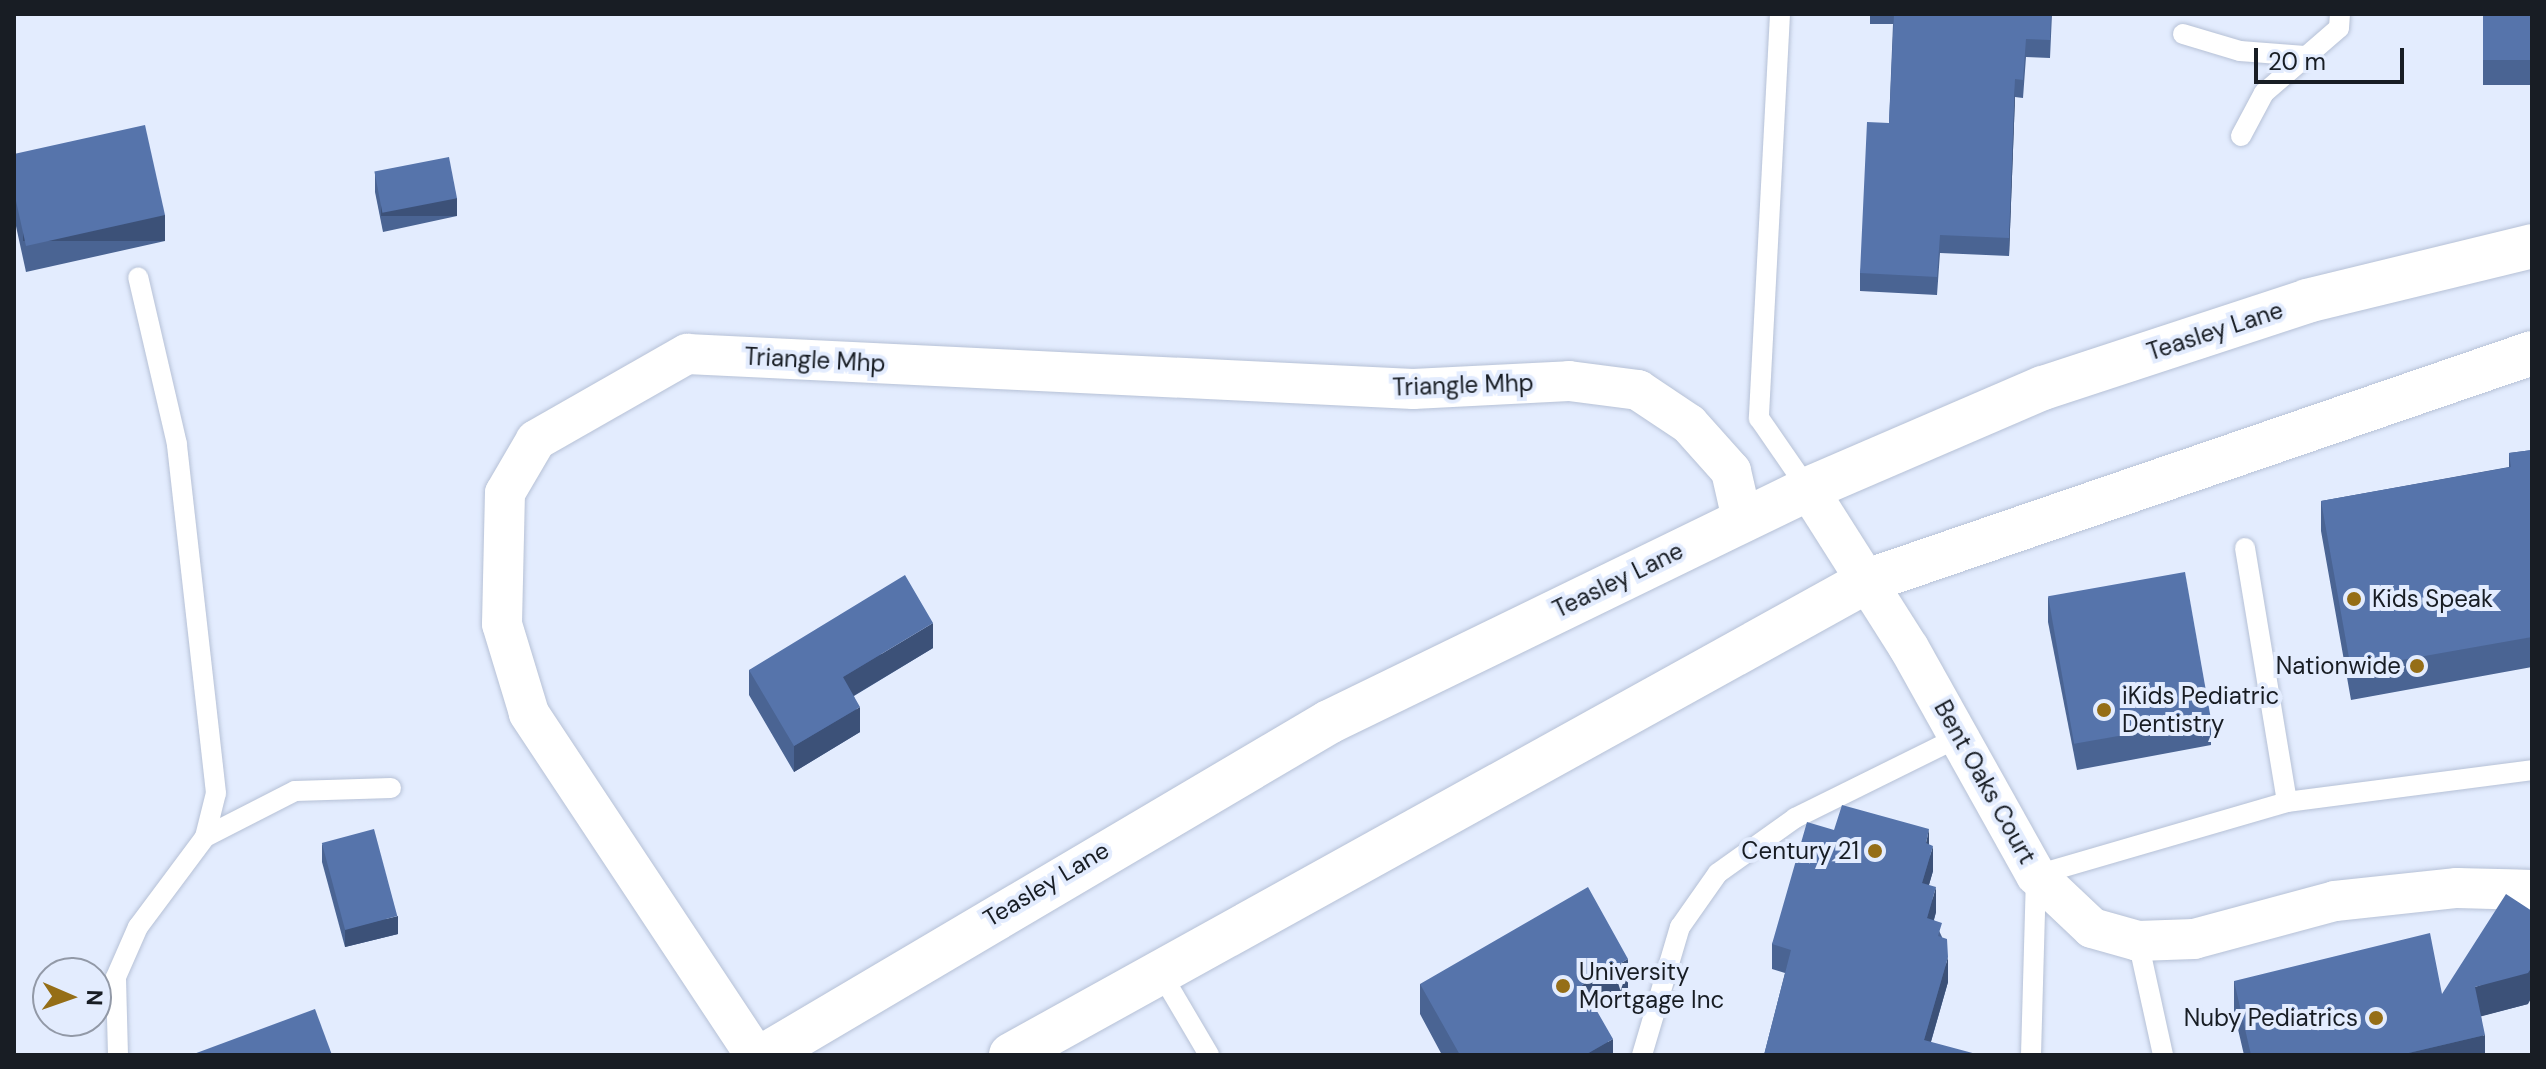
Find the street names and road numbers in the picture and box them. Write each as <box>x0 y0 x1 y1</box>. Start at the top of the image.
street label: Teasley Lane <box>2143 295 2287 367</box>
street label: Triangle Mhp <box>744 342 886 378</box>
street label: Triangle Mhp <box>1392 368 1534 402</box>
street label: Teasley Lane <box>1548 536 1688 624</box>
street label: Bent Oaks Court <box>1928 695 2042 869</box>
street label: Teasley Lane <box>978 835 1114 933</box>

